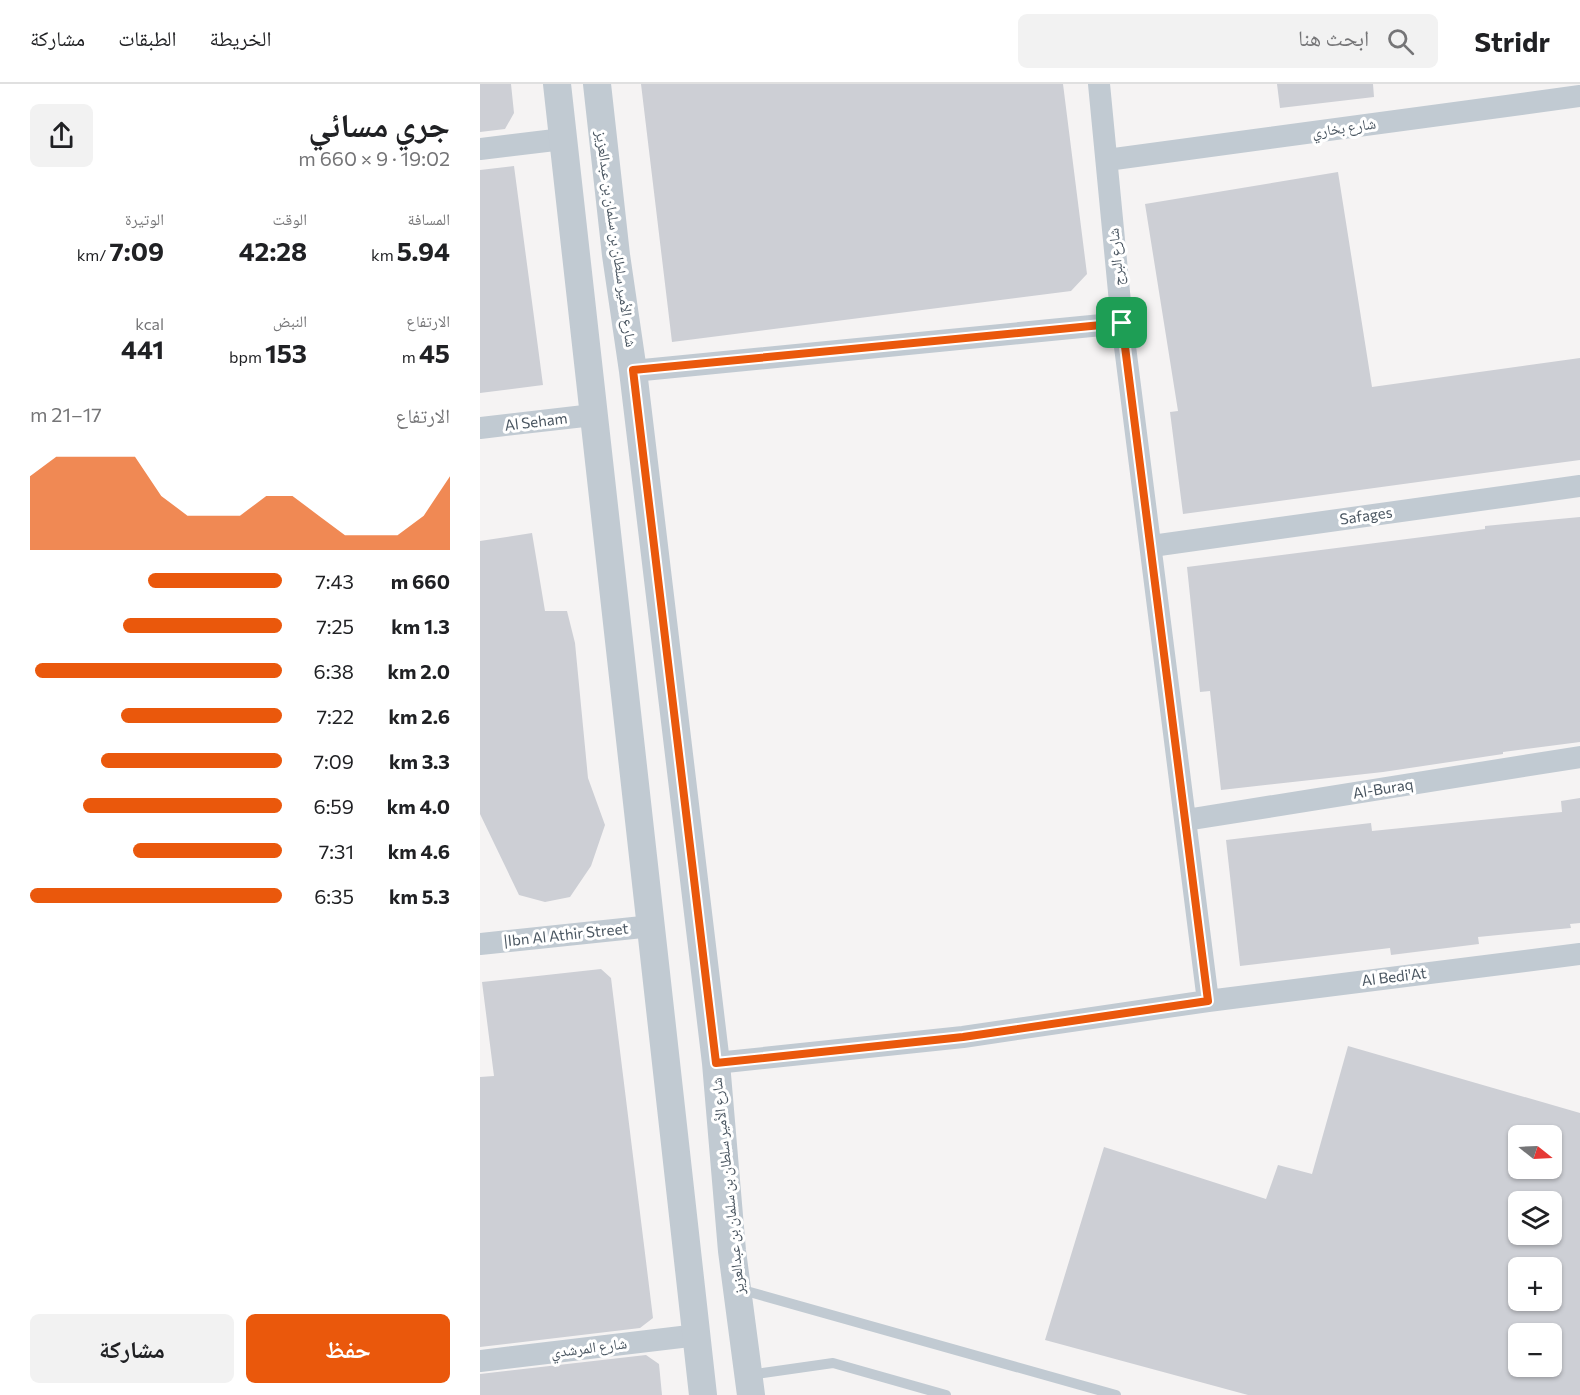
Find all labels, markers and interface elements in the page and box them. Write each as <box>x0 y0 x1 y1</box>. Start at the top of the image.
search box <box>1018 14 1438 68</box>
text: ابحث هنا <box>1298 24 1369 51</box>
text: Stridr <box>1474 24 1550 58</box>
text: مشاركة <box>30 25 85 50</box>
text: الطبقات <box>118 25 177 50</box>
text: الخريطة <box>210 25 271 50</box>
icon: search <box>1384 25 1417 58</box>
text: جري مسائي <box>308 103 450 144</box>
button: share <box>30 104 93 167</box>
street label: شارع بخاري <box>1311 114 1378 144</box>
street label: شارع الأمير سلطان بن سلمان بن عبدالعزيز <box>591 128 641 349</box>
text: 19:02 · 9 × 660 m <box>298 146 450 170</box>
text: الوتيرة <box>125 209 164 228</box>
text: الوقت <box>273 209 307 228</box>
text: المسافة <box>408 209 450 228</box>
street label: شارع البرج <box>1103 227 1128 287</box>
text: 7:09 <box>110 235 164 266</box>
text: 42:28 <box>239 235 307 266</box>
text: 5.94 <box>397 235 450 266</box>
text: /km <box>77 245 110 264</box>
text: km <box>371 245 397 264</box>
pin <box>1096 297 1147 348</box>
icon: arrive <box>1105 306 1138 339</box>
text: النبض <box>273 311 307 330</box>
text: الارتفاع <box>406 311 450 330</box>
text: kcal <box>135 314 164 333</box>
text: 441 <box>121 333 164 364</box>
text: 153 <box>265 337 307 368</box>
text: 45 <box>419 337 450 368</box>
text: bpm <box>229 347 265 366</box>
text: m <box>402 347 419 366</box>
text: 17–21 m <box>30 402 102 426</box>
text: الارتفاع <box>395 403 450 427</box>
street label: Al Seham <box>503 408 568 434</box>
street label: Safages <box>1338 502 1394 528</box>
text: 7:43 <box>315 569 354 593</box>
text: 660 m <box>391 569 450 593</box>
text: 7:25 <box>316 614 354 638</box>
text: 1.3 km <box>391 614 450 638</box>
text: 6:38 <box>314 659 354 683</box>
text: 2.0 km <box>388 659 450 683</box>
text: 7:22 <box>317 704 354 728</box>
text: 2.6 km <box>389 704 450 728</box>
text: 7:09 <box>314 749 354 773</box>
text: 3.3 km <box>389 749 450 773</box>
street label: Al-Buraq <box>1351 774 1414 802</box>
text: 6:59 <box>314 794 354 818</box>
text: 4.0 km <box>387 794 450 818</box>
text: 7:31 <box>319 839 354 863</box>
text: 4.6 km <box>388 839 450 863</box>
text: 6:35 <box>314 884 354 908</box>
text: 5.3 km <box>389 884 450 908</box>
street label: |Ibn Al Athir Street <box>503 919 629 949</box>
street label: Al Bedi'At <box>1360 963 1427 989</box>
street label: شارع الأمير سلطان بن سلمان بن عبدالعزيز <box>707 1076 749 1297</box>
north arrow <box>1508 1125 1562 1179</box>
map controls <box>1508 1125 1562 1377</box>
button: layers <box>1508 1191 1562 1245</box>
button: + <box>1508 1257 1562 1311</box>
button: مشاركة <box>30 1314 234 1383</box>
button: حفظ <box>246 1314 450 1383</box>
button: − <box>1508 1323 1562 1377</box>
street label: شارع المرشدي <box>550 1333 629 1364</box>

